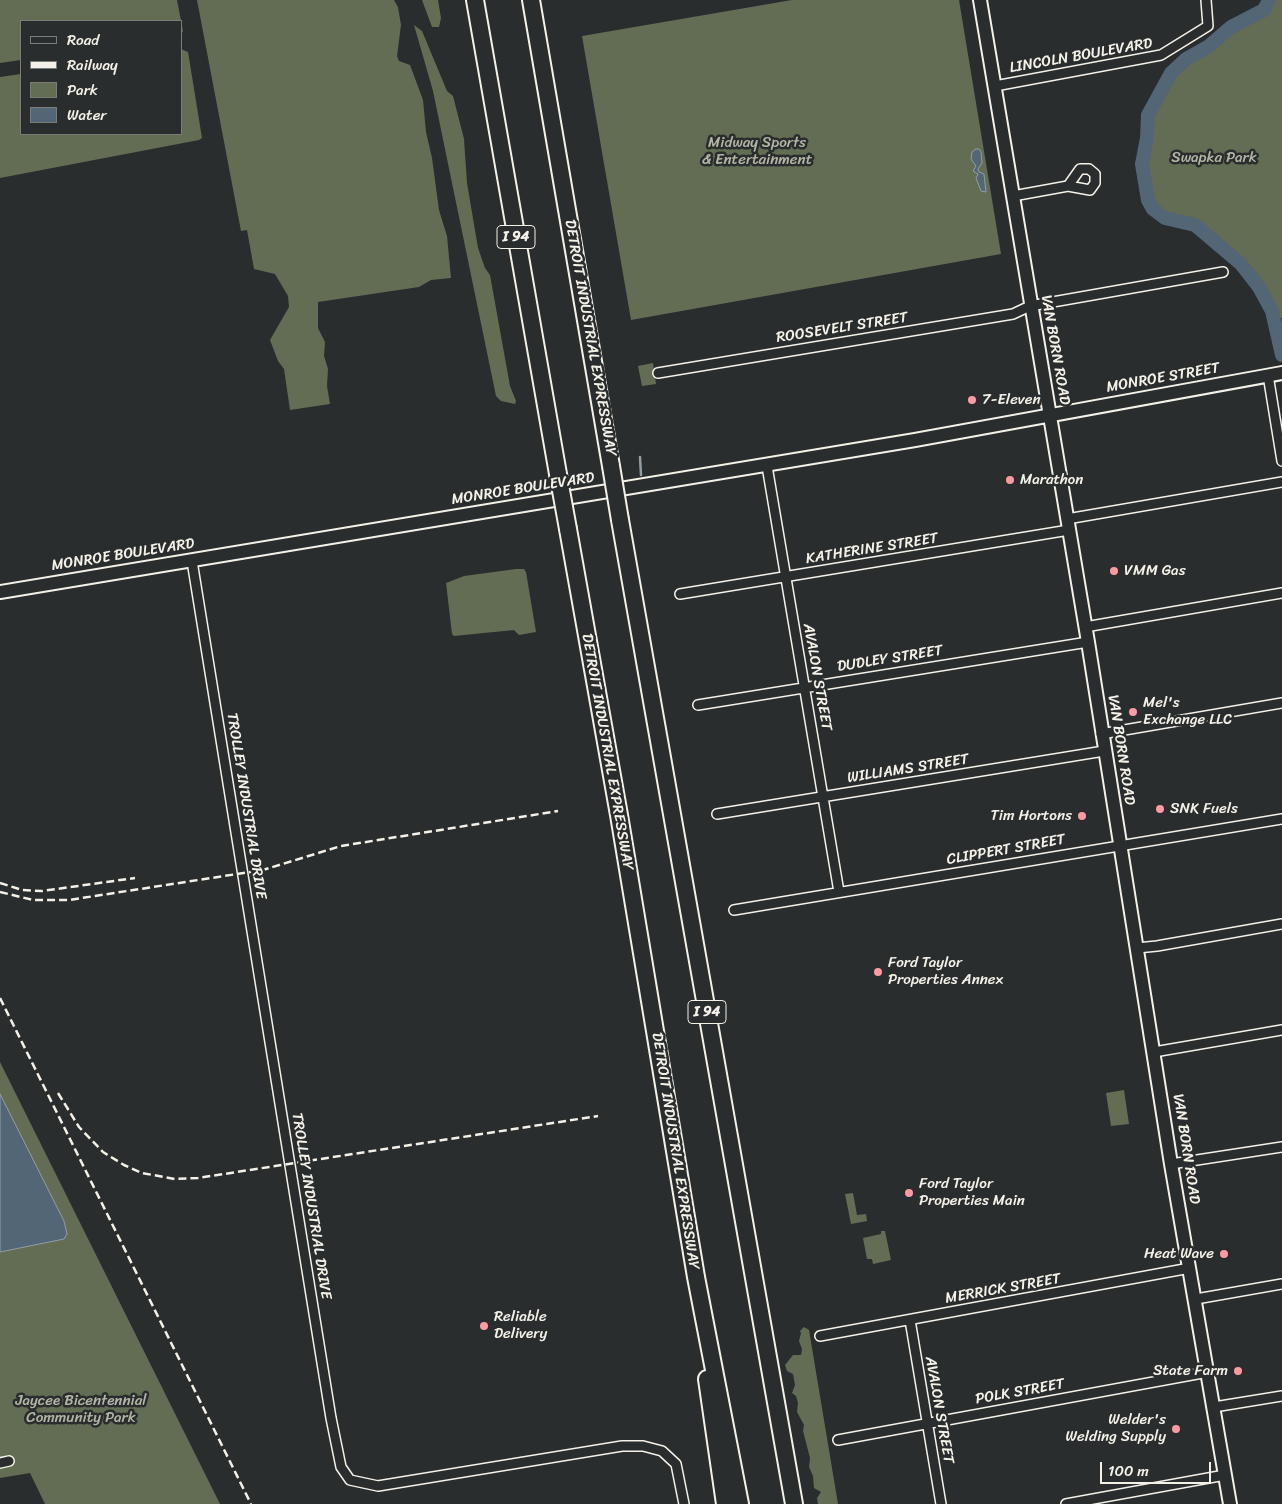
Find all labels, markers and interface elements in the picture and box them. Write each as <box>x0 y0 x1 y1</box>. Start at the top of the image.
legend <box>20 20 182 135</box>
text: Road <box>67 27 99 53</box>
street label: LINCOLN BOULEVARD <box>1008 35 1154 77</box>
text: Railway <box>67 52 118 78</box>
text: Park <box>67 77 98 103</box>
text: Water <box>67 102 107 128</box>
park label: Midway Sports & Entertainment <box>702 134 812 169</box>
park label: Swapka Park <box>1171 149 1257 167</box>
street label: DETROIT INDUSTRIAL EXPRESSWAY <box>560 218 620 458</box>
road number: I 94 <box>497 226 535 248</box>
street label: VAN BORN ROAD <box>1036 294 1074 406</box>
street label: ROOSEVELT STREET <box>775 309 909 347</box>
street label: MONROE STREET <box>1105 359 1221 397</box>
place label: 7-Eleven <box>982 391 1041 409</box>
marker: 7-Eleven <box>966 394 978 406</box>
street label: MONROE BOULEVARD <box>450 469 596 509</box>
place label: Marathon <box>1020 471 1083 489</box>
marker: Marathon <box>1004 474 1016 486</box>
street label: KATHERINE STREET <box>805 530 939 568</box>
street label: MONROE BOULEVARD <box>50 535 196 575</box>
place label: VMM Gas <box>1124 562 1186 580</box>
marker: VMM Gas <box>1108 565 1120 577</box>
street label: AVALON STREET <box>799 622 835 732</box>
street label: DETROIT INDUSTRIAL EXPRESSWAY <box>577 632 637 872</box>
street label: DUDLEY STREET <box>836 642 944 676</box>
street label: VAN BORN ROAD <box>1103 694 1139 806</box>
place label: Mel's Exchange LLC <box>1143 694 1232 729</box>
marker: Mel's Exchange LLC <box>1127 706 1139 718</box>
street label: TROLLEY INDUSTRIAL DRIVE <box>222 711 270 901</box>
street label: WILLIAMS STREET <box>846 751 970 787</box>
place label: SNK Fuels <box>1170 800 1238 818</box>
marker: SNK Fuels <box>1154 803 1166 815</box>
place label: Tim Hortons <box>990 807 1072 825</box>
marker: Tim Hortons <box>1076 810 1088 822</box>
street label: CLIPPERT STREET <box>945 831 1067 869</box>
place label: Ford Taylor Properties Annex <box>888 954 1003 989</box>
marker: Ford Taylor Properties Annex <box>872 966 884 978</box>
road number: I 94 <box>688 1000 726 1024</box>
street label: DETROIT INDUSTRIAL EXPRESSWAY <box>647 1031 703 1271</box>
street label: VAN BORN ROAD <box>1168 1093 1204 1205</box>
street label: TROLLEY INDUSTRIAL DRIVE <box>287 1111 335 1301</box>
place label: Ford Taylor Properties Main <box>919 1175 1025 1210</box>
marker: Ford Taylor Properties Main <box>903 1187 915 1199</box>
place label: Heat Wave <box>1144 1245 1214 1263</box>
marker: Heat Wave <box>1218 1248 1230 1260</box>
street label: MERRICK STREET <box>944 1270 1062 1308</box>
place label: Reliable Delivery <box>494 1308 547 1343</box>
marker: Reliable Delivery <box>478 1320 490 1332</box>
street label: AVALON STREET <box>921 1355 957 1465</box>
place label: State Farm <box>1153 1362 1228 1380</box>
marker: State Farm <box>1232 1365 1244 1377</box>
street label: POLK STREET <box>974 1375 1066 1409</box>
park label: Jaycee Bicentennial Community Park <box>16 1392 146 1427</box>
place label: Welder's Welding Supply <box>1065 1411 1166 1446</box>
marker: Welder's Welding Supply <box>1170 1423 1182 1435</box>
scale bar <box>1102 1452 1213 1484</box>
text: 100 m <box>1108 1458 1149 1484</box>

